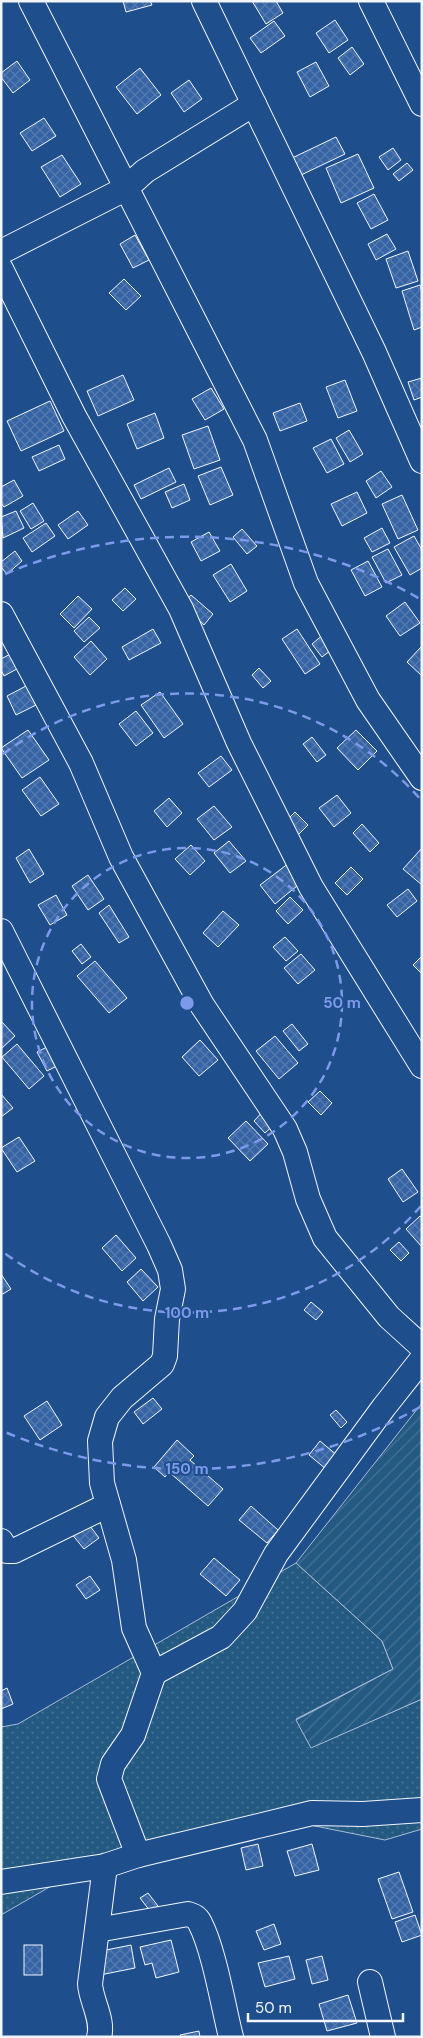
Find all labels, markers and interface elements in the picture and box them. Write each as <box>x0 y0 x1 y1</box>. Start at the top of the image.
text: 50 m <box>323 993 361 1013</box>
centre of rings <box>178 994 196 1012</box>
text: 100 m <box>165 1303 209 1323</box>
text: 150 m <box>166 1459 209 1479</box>
scale bar <box>248 1990 403 2022</box>
text: 50 m <box>255 1998 292 2018</box>

